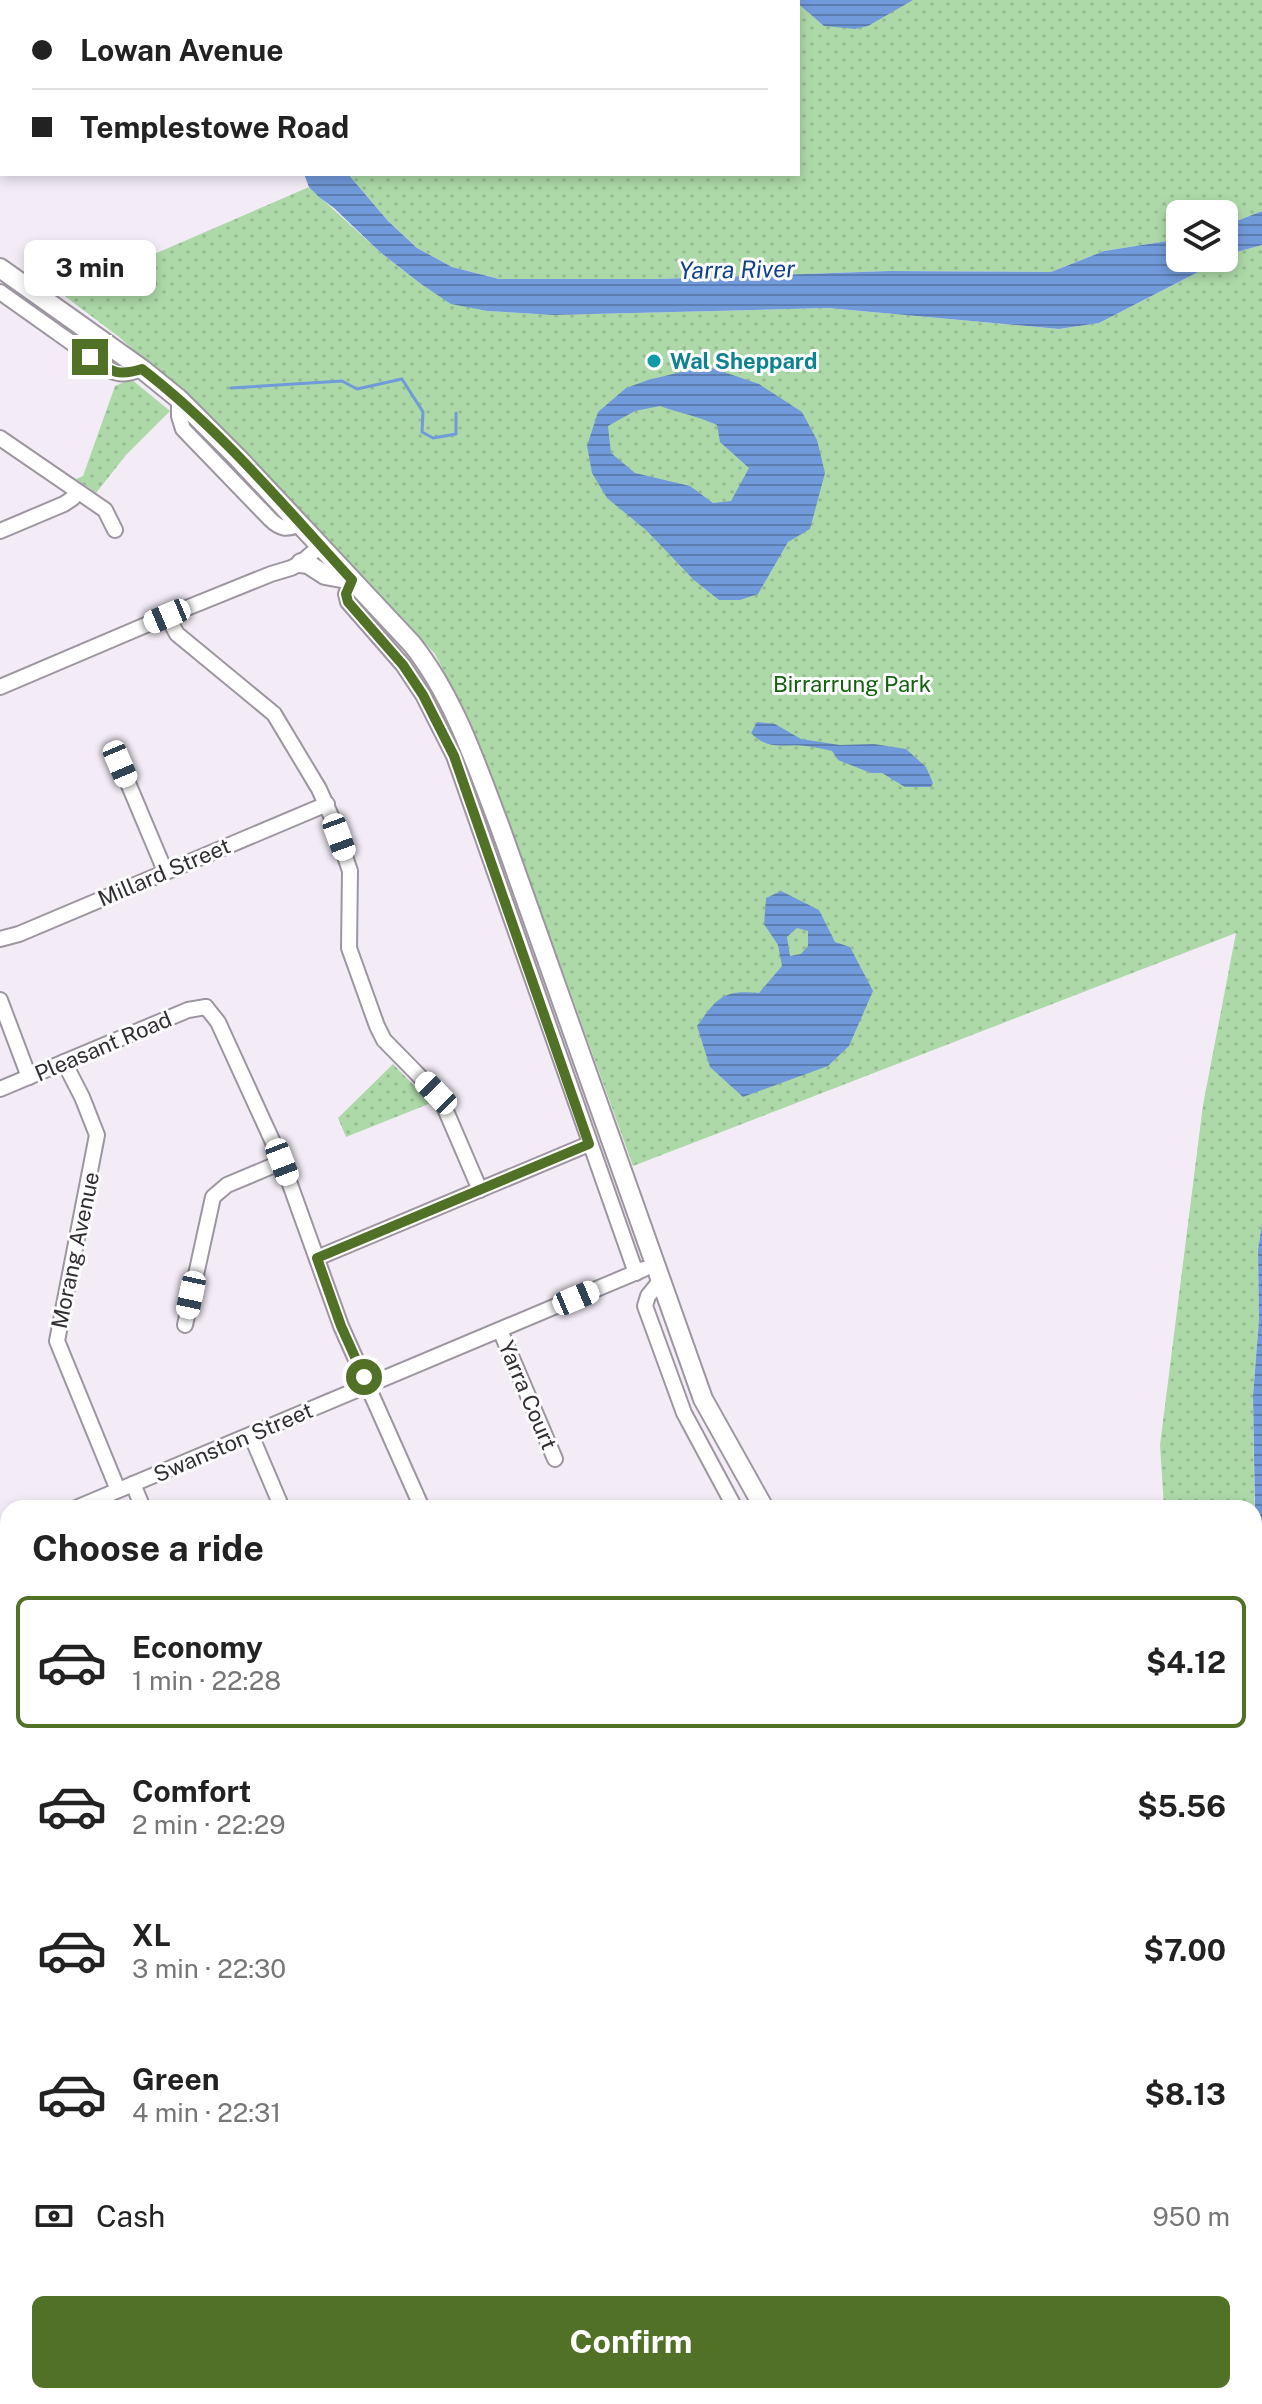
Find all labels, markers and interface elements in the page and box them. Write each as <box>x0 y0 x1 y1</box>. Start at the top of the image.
text: Lowan Avenue <box>80 32 284 68</box>
text: Templestowe Road <box>80 109 349 145</box>
map controls <box>1166 200 1238 272</box>
button: layers <box>1166 200 1238 272</box>
callout: 3 min <box>24 241 156 297</box>
text: 3 min <box>56 252 124 283</box>
water label: Yarra River <box>679 254 796 284</box>
route end <box>72 339 108 375</box>
place label: Wal Sheppard <box>670 348 817 374</box>
marker: Wal Sheppard <box>645 352 663 370</box>
car <box>140 596 194 636</box>
park label: Birrarrung Park <box>773 671 931 697</box>
car <box>100 737 140 791</box>
car <box>320 810 358 864</box>
street label: Millard Street <box>94 832 234 912</box>
street label: Pleasant Road <box>31 1005 175 1087</box>
car <box>411 1067 461 1119</box>
car <box>262 1135 302 1189</box>
street label: Morang Avenue <box>46 1169 104 1331</box>
car <box>174 1269 208 1321</box>
car <box>549 1278 603 1318</box>
street label: Yarra Court <box>493 1337 563 1453</box>
route start <box>346 1359 382 1395</box>
street label: Swanston Street <box>149 1397 317 1487</box>
text: Choose a ride <box>32 1527 264 1569</box>
icon: car <box>36 1626 108 1698</box>
text: Economy <box>132 1629 263 1665</box>
text: $4.12 <box>1146 1644 1226 1680</box>
text: 1 min · 22:28 <box>132 1665 281 1696</box>
icon: car <box>36 1770 108 1842</box>
text: Comfort <box>132 1773 251 1809</box>
text: $5.56 <box>1137 1788 1226 1824</box>
text: 2 min · 22:29 <box>132 1809 285 1840</box>
icon: car <box>36 1914 108 1986</box>
text: XL <box>132 1917 171 1953</box>
text: $7.00 <box>1144 1932 1226 1968</box>
text: 3 min · 22:30 <box>132 1953 286 1984</box>
icon: car <box>36 2058 108 2130</box>
text: Green <box>132 2061 219 2097</box>
text: $8.13 <box>1145 2076 1226 2112</box>
text: 4 min · 22:31 <box>132 2097 281 2128</box>
icon: cash <box>32 2194 76 2238</box>
text: Cash <box>96 2198 165 2234</box>
text: 950 m <box>1152 2201 1230 2232</box>
button: Confirm <box>32 2296 1230 2388</box>

